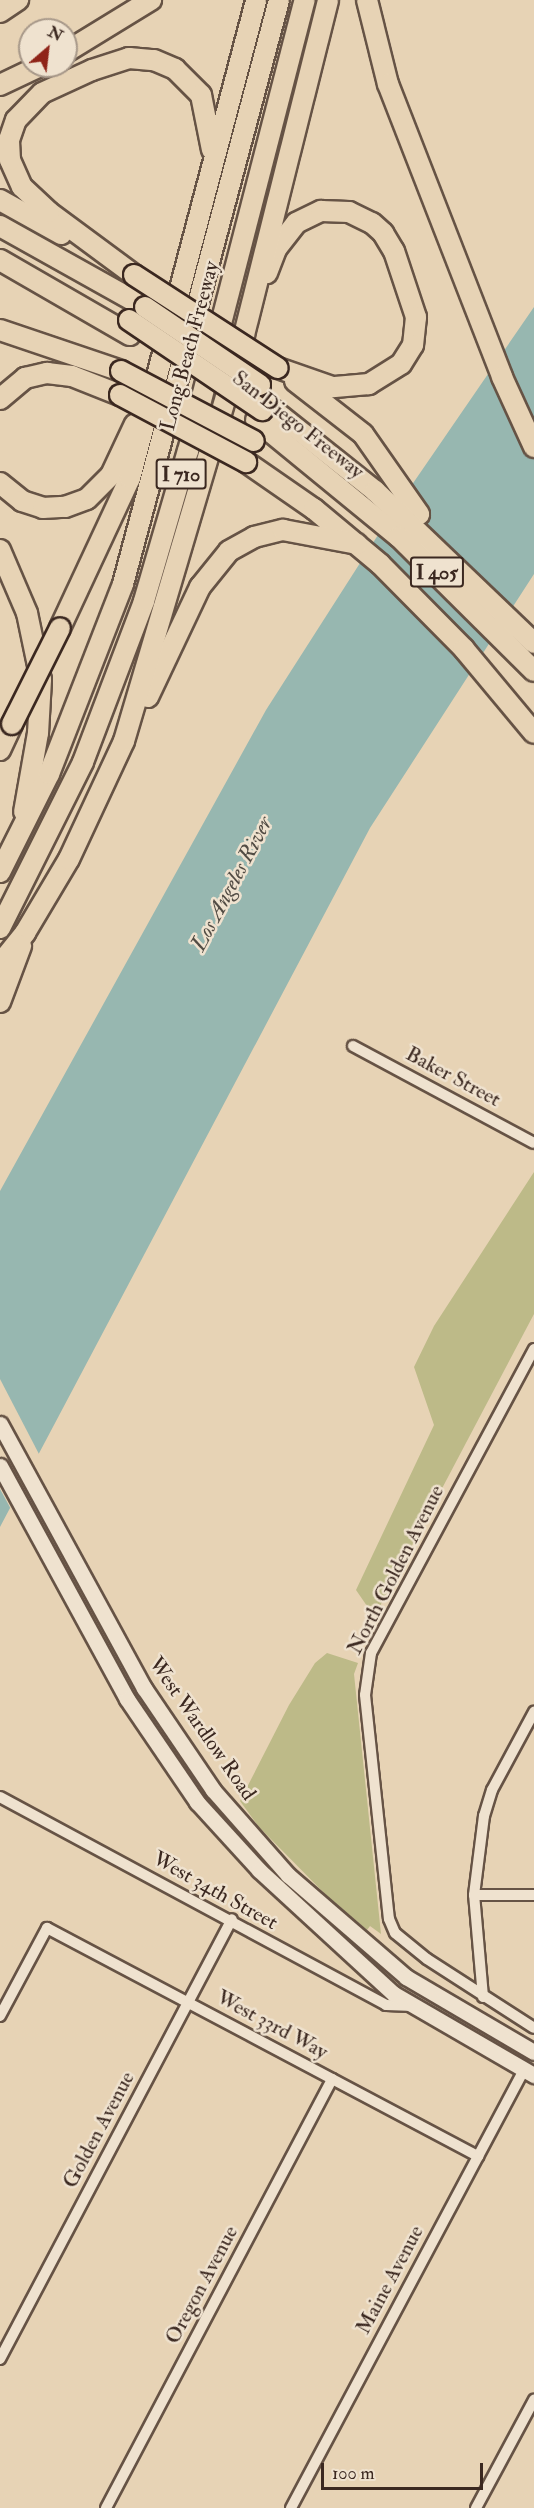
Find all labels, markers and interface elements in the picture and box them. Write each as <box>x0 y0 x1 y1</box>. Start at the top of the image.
north arrow <box>18 18 78 78</box>
text: N <box>44 22 67 46</box>
street label: Long Beach Freeway <box>155 258 225 434</box>
street label: San Diego Freeway <box>227 366 369 484</box>
road number: I 710 <box>156 457 207 491</box>
road number: I 405 <box>408 555 466 589</box>
water label: Los Angeles River <box>186 812 278 956</box>
street label: Baker Street <box>401 1042 505 1112</box>
street label: North Golden Avenue <box>342 1481 450 1659</box>
street label: West Wardlow Road <box>143 1652 261 1806</box>
street label: West 34th Street <box>148 1846 282 1936</box>
street label: West 33rd Way <box>212 1985 332 2065</box>
street label: Golden Avenue <box>58 2068 140 2192</box>
street label: Maine Avenue <box>351 2221 429 2339</box>
street label: Oregon Avenue <box>160 2222 244 2348</box>
scale bar <box>324 2451 486 2489</box>
text: 100 m <box>332 2462 375 2485</box>

